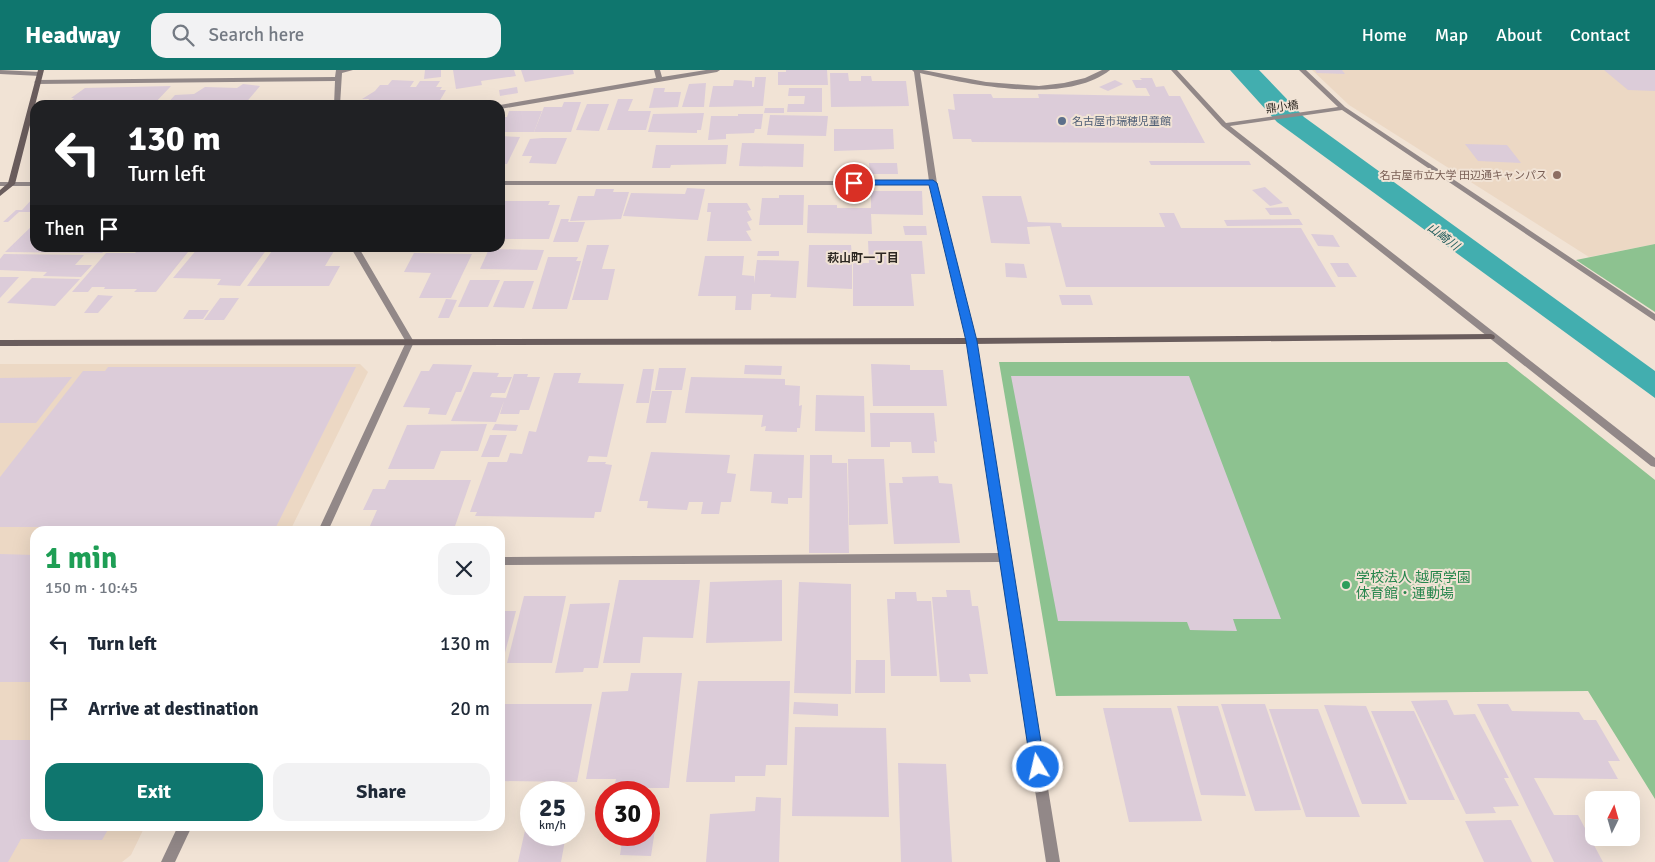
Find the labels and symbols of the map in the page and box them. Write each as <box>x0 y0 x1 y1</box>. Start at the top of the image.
street label: 鼎小橋 <box>1265 98 1299 116</box>
marker: 名古屋市瑞穂児童館 <box>1056 115 1068 127</box>
place label: 名古屋市瑞穂児童館 <box>1072 115 1171 128</box>
pin <box>833 162 875 204</box>
place label: 名古屋市立大学 田辺通キャンパス <box>1380 169 1547 182</box>
marker: 名古屋市立大学 田辺通キャンパス <box>1551 169 1563 181</box>
water label: 山崎川 <box>1424 220 1463 255</box>
district label: 萩山町一丁目 <box>827 251 899 266</box>
place label: 学校法人 越原学園 体育館・運動場 <box>1356 569 1471 602</box>
marker: 学校法人 越原学園 体育館・運動場 <box>1340 579 1352 591</box>
position arrow <box>1011 740 1063 792</box>
speed limit sign: 30 <box>595 781 660 846</box>
north arrow <box>1585 791 1640 846</box>

